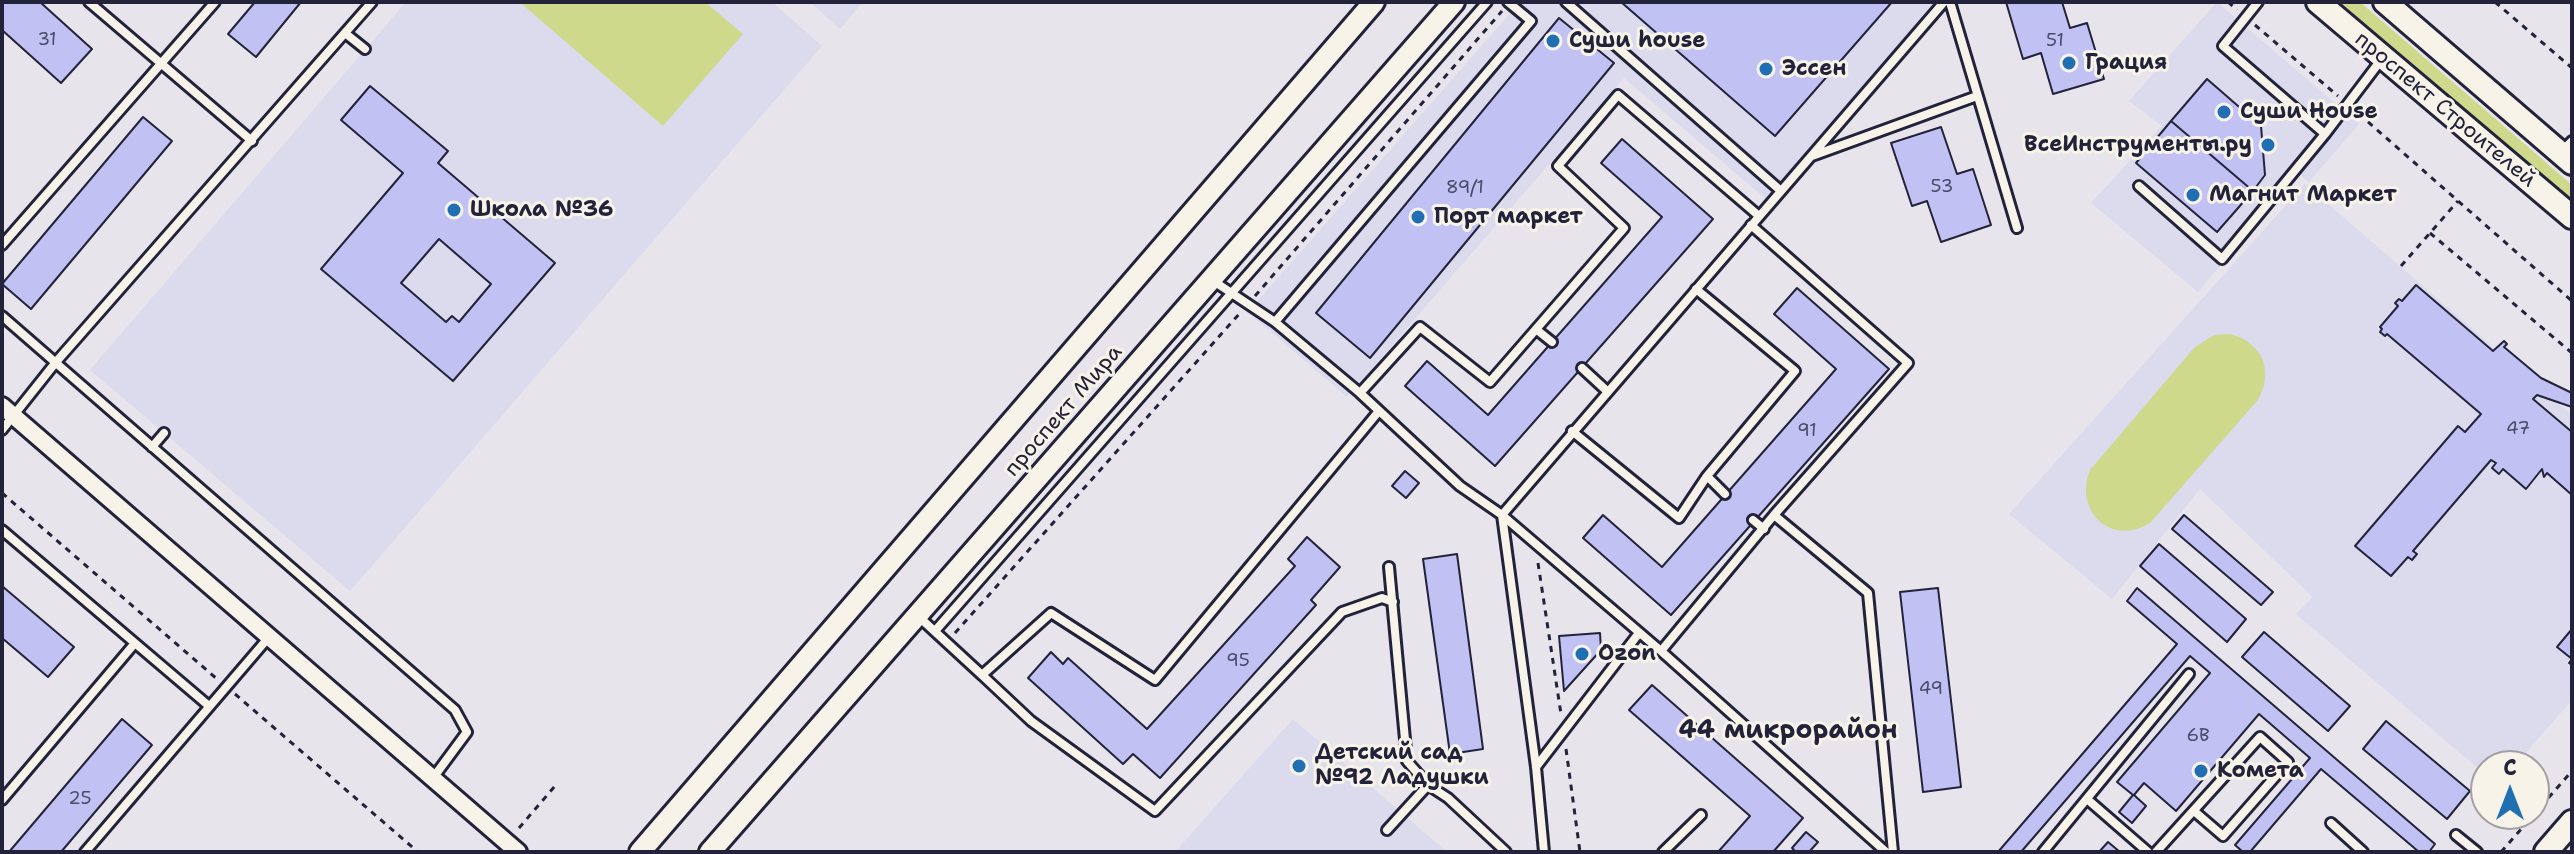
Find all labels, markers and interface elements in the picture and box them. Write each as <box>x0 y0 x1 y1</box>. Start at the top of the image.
street label: проспект Строителей <box>2349 26 2541 194</box>
place label: Суши house <box>1569 28 1705 54</box>
house number: 31 <box>37 29 57 51</box>
house number: 51 <box>2046 30 2064 52</box>
marker: Суши house <box>1544 32 1562 50</box>
place label: Грация <box>2085 50 2167 76</box>
marker: Грация <box>2060 54 2078 72</box>
place label: Эссен <box>1782 56 1846 82</box>
marker: Эссен <box>1757 60 1775 78</box>
place label: Суши House <box>2240 99 2378 125</box>
marker: Суши House <box>2215 103 2233 121</box>
place label: ВсеИнструменты.ру <box>2024 132 2252 158</box>
marker: ВсеИнструменты.ру <box>2259 136 2277 154</box>
house number: 53 <box>1931 176 1953 198</box>
house number: 89/1 <box>1446 177 1484 199</box>
place label: Магнит Маркет <box>2209 182 2397 208</box>
marker: Магнит Маркет <box>2184 186 2202 204</box>
place label: Школа №36 <box>470 197 613 223</box>
marker: Школа №36 <box>445 201 463 219</box>
place label: Порт маркет <box>1434 204 1583 230</box>
marker: Порт маркет <box>1409 208 1427 226</box>
street label: проспект Мира <box>1000 340 1128 482</box>
house number: 47 <box>2506 418 2530 440</box>
house number: 91 <box>1797 420 1817 442</box>
place label: Ozon <box>1598 641 1656 667</box>
marker: Ozon <box>1573 645 1591 663</box>
house number: 95 <box>1226 650 1250 672</box>
house number: 49 <box>1919 678 1943 700</box>
district label: 44 микрорайон <box>1679 715 1897 747</box>
house number: 6В <box>2186 725 2210 747</box>
place label: Детский сад №92 Ладушки <box>1315 740 1489 792</box>
north arrow <box>2470 750 2550 830</box>
text: С <box>2503 753 2517 782</box>
marker: Детский сад №92 Ладушки <box>1290 757 1308 775</box>
place label: Комета <box>2217 758 2304 784</box>
marker: Комета <box>2192 762 2210 780</box>
house number: 25 <box>68 788 92 810</box>

